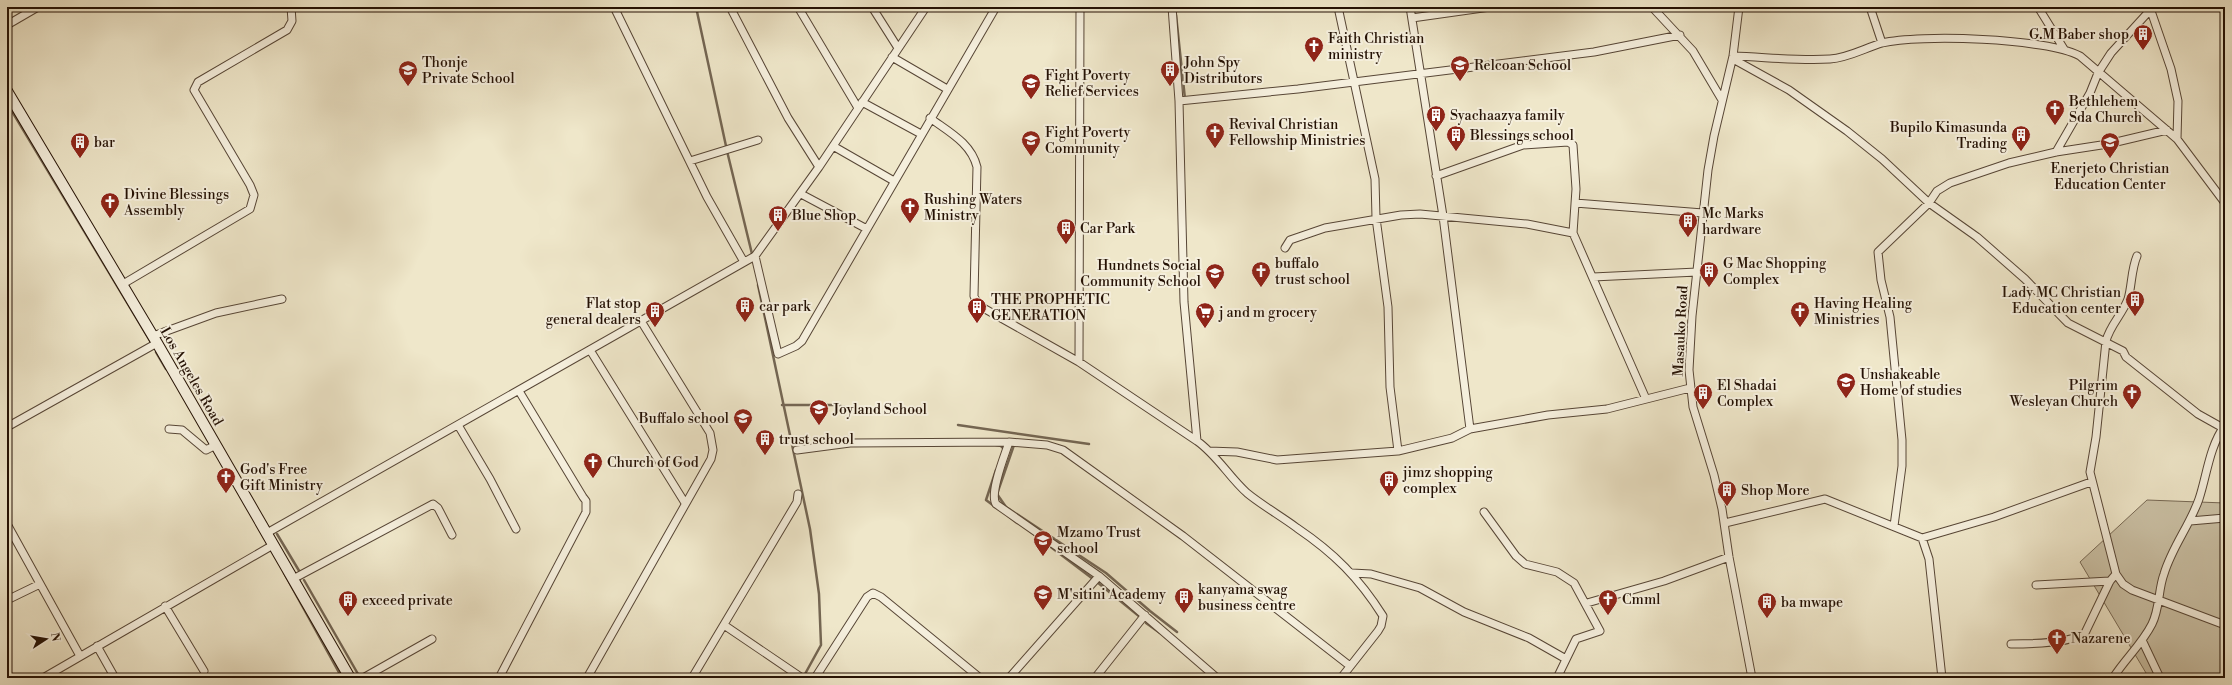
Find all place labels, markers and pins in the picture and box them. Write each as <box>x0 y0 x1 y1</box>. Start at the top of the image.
building icon: G.M Baber shop <box>2132 23 2154 51</box>
place label: G.M Baber shop <box>2029 26 2129 44</box>
place label: Faith Christian ministry <box>1328 30 1425 64</box>
church icon: Faith Christian ministry <box>1303 35 1325 63</box>
place label: Thonje Private School <box>422 54 515 88</box>
place label: John Spy Distributors <box>1183 54 1262 88</box>
school or university icon: Relcoan School <box>1449 54 1471 82</box>
place label: Relcoan School <box>1474 57 1571 75</box>
school or university icon: Thonje Private School <box>397 59 419 87</box>
building icon: John Spy Distributors <box>1159 59 1181 87</box>
place label: Fight Poverty Relief Services <box>1045 67 1139 101</box>
school or university icon: Fight Poverty Relief Services <box>1020 72 1042 100</box>
place label: Bethlehem Sda Church <box>2068 93 2143 127</box>
church icon: Bethlehem Sda Church <box>2044 98 2066 126</box>
building icon: Syachaazya family <box>1425 104 1447 132</box>
place label: Syachaazya family <box>1450 107 1565 125</box>
place label: Revival Christian Fellowship Ministries <box>1229 116 1365 150</box>
place label: Bupilo Kimasunda Trading <box>1889 119 2008 153</box>
church icon: Revival Christian Fellowship Ministries <box>1204 121 1226 149</box>
place label: Fight Poverty Community <box>1045 124 1131 158</box>
building icon: Blessings school <box>1445 124 1467 152</box>
building icon: Bupilo Kimasunda Trading <box>2010 124 2032 152</box>
place label: Blessings school <box>1469 127 1574 145</box>
school or university icon: Fight Poverty Community <box>1020 129 1042 157</box>
building icon: bar <box>69 131 91 159</box>
school or university icon: Enerjeto Christian Education Center <box>2099 131 2121 159</box>
place label: bar <box>94 134 115 152</box>
place label: Enerjeto Christian Education Center <box>2051 160 2170 194</box>
place label: Divine Blessings Assembly <box>123 186 229 220</box>
church icon: Divine Blessings Assembly <box>99 191 121 219</box>
place label: Rushing Waters Ministry <box>924 191 1022 225</box>
church icon: Rushing Waters Ministry <box>899 196 921 224</box>
building icon: Blue Shop <box>767 204 789 232</box>
place label: Mc Marks hardware <box>1702 205 1764 239</box>
place label: Blue Shop <box>791 207 856 225</box>
building icon: Mc Marks hardware <box>1677 210 1699 238</box>
building icon: Car Park <box>1055 217 1077 245</box>
place label: Car Park <box>1080 220 1135 238</box>
place label: buffalo trust school <box>1275 255 1350 289</box>
place label: G Mac Shopping Complex <box>1723 255 1827 289</box>
place label: Hundnets Social Community School <box>1080 257 1201 291</box>
church icon: buffalo trust school <box>1250 260 1272 288</box>
building icon: G Mac Shopping Complex <box>1698 260 1720 288</box>
school or university icon: Hundnets Social Community School <box>1204 262 1226 290</box>
place label: Lady MC Christian Education center <box>2002 284 2122 318</box>
building icon: Lady MC Christian Education center <box>2124 289 2146 317</box>
place label: THE PROPHETIC GENERATION <box>991 291 1110 325</box>
place label: Flat stop general dealers <box>546 295 641 329</box>
building icon: car park <box>734 295 756 323</box>
place label: Having Healing Ministries <box>1814 295 1913 329</box>
building icon: THE PROPHETIC GENERATION <box>966 296 988 324</box>
place label: car park <box>759 298 811 316</box>
building icon: Flat stop general dealers <box>644 300 666 328</box>
church icon: Having Healing Ministries <box>1789 300 1811 328</box>
supermarket icon: j and m grocery <box>1194 301 1216 329</box>
place label: j and m grocery <box>1218 304 1317 322</box>
place label: Unshakeable Home of studies <box>1860 366 1962 400</box>
school or university icon: Unshakeable Home of studies <box>1835 371 1857 399</box>
place label: El Shadai Complex <box>1717 377 1777 411</box>
place label: Pilgrim Wesleyan Church <box>2009 377 2119 411</box>
building icon: El Shadai Complex <box>1692 382 1714 410</box>
church icon: Pilgrim Wesleyan Church <box>2121 382 2143 410</box>
school or university icon: Joyland School <box>808 398 830 426</box>
place label: Joyland School <box>832 401 927 419</box>
school or university icon: Buffalo school <box>732 407 754 435</box>
place label: Buffalo school <box>638 410 729 428</box>
building icon: trust school <box>754 428 776 456</box>
place label: trust school <box>779 431 854 449</box>
church icon: Church of God <box>582 451 604 479</box>
place label: Church of God <box>607 454 699 472</box>
place label: God's Free Gift Ministry <box>240 461 323 495</box>
place label: jimz shopping complex <box>1402 464 1494 498</box>
church icon: God's Free Gift Ministry <box>215 466 237 494</box>
building icon: jimz shopping complex <box>1378 469 1400 497</box>
building icon: Shop More <box>1716 479 1738 507</box>
place label: Shop More <box>1741 482 1809 500</box>
place label: Mzamo Trust school <box>1057 524 1141 558</box>
school or university icon: Mzamo Trust school <box>1032 529 1054 557</box>
place label: kanyama swag business centre <box>1198 581 1296 615</box>
school or university icon: M'sitini Academy <box>1032 583 1054 611</box>
place label: M'sitini Academy <box>1057 586 1166 604</box>
building icon: kanyama swag business centre <box>1173 586 1195 614</box>
church icon: Cmml <box>1597 588 1619 616</box>
building icon: exceed private <box>337 589 359 617</box>
place label: Cmml <box>1622 591 1660 609</box>
building icon: ba mwape <box>1756 591 1778 619</box>
place label: exceed private <box>362 592 453 610</box>
place label: ba mwape <box>1781 594 1843 612</box>
church icon: Nazarene <box>2046 627 2068 655</box>
place label: Nazarene <box>2071 630 2131 648</box>

